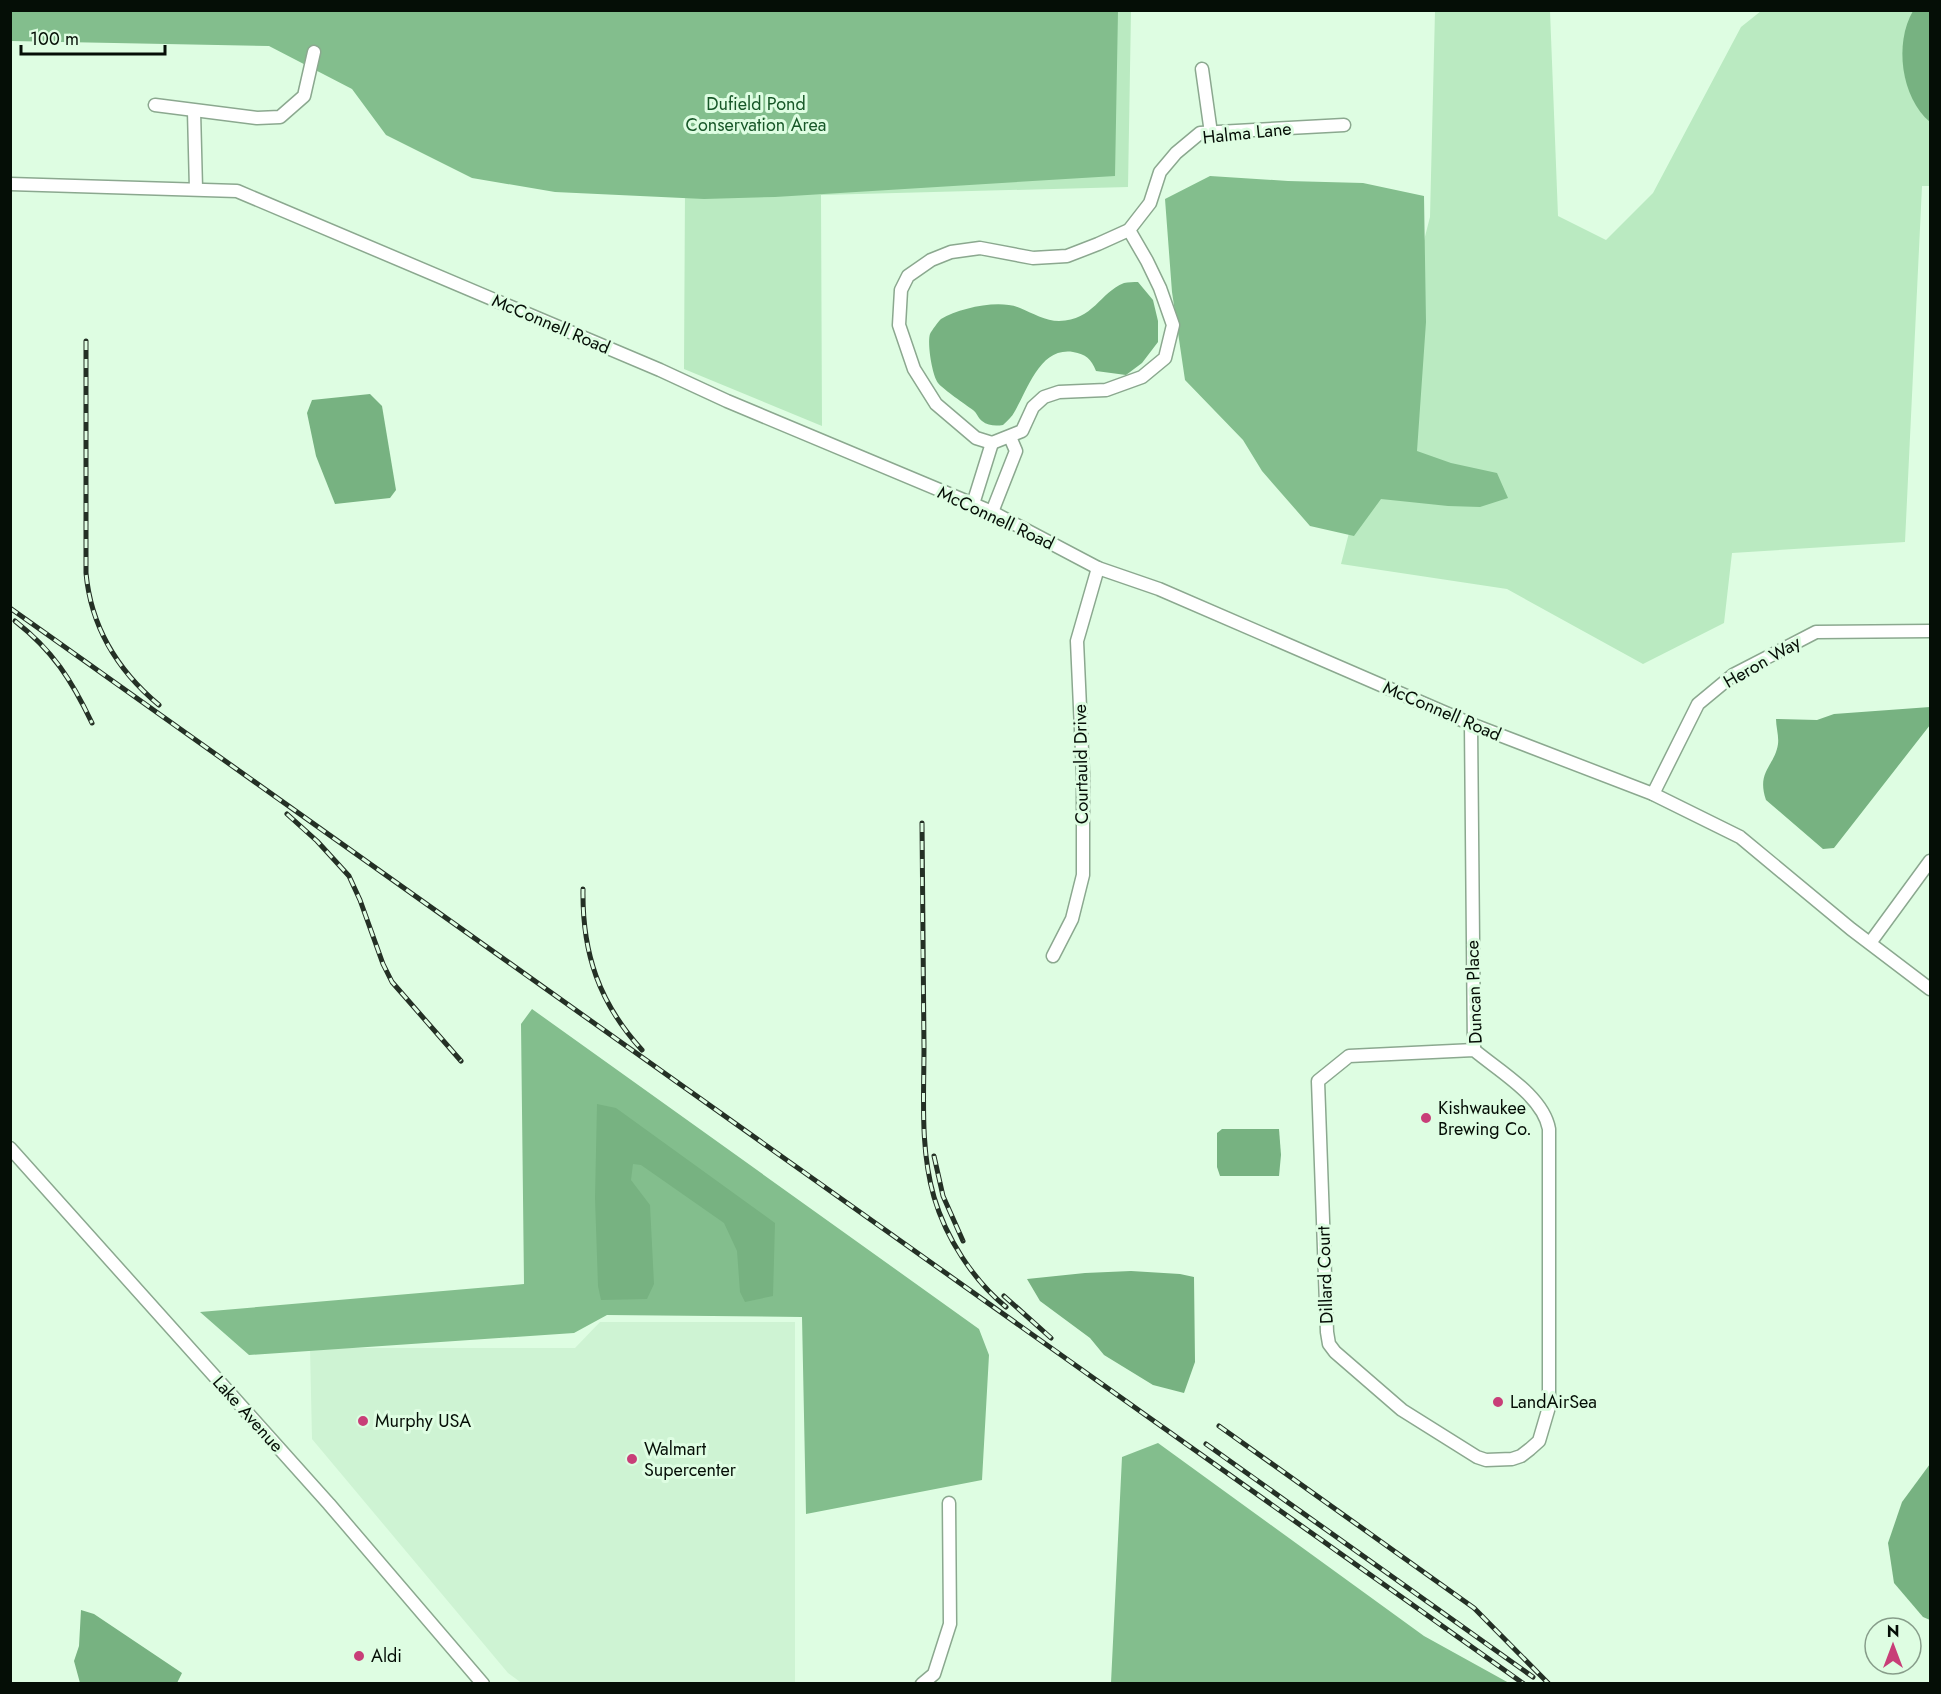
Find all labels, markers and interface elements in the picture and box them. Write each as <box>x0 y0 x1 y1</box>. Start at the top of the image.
scale bar <box>21 18 165 56</box>
text: 100 m <box>30 26 79 52</box>
park label: Dufield Pond Conservation Area <box>686 91 826 138</box>
street label: Halma Lane <box>1201 115 1293 151</box>
street label: McConnell Road <box>488 287 614 361</box>
street label: McConnell Road <box>933 480 1059 556</box>
street label: Heron Way <box>1719 629 1805 695</box>
street label: McConnell Road <box>1379 674 1505 748</box>
street label: Courtauld Drive <box>1067 704 1095 824</box>
street label: Duncan Place <box>1459 940 1489 1044</box>
place label: Kishwaukee Brewing Co. <box>1438 1095 1532 1142</box>
marker: Kishwaukee Brewing Co. <box>1419 1111 1433 1125</box>
street label: Dillard Court <box>1310 1225 1340 1324</box>
street label: Lake Avenue <box>207 1370 289 1458</box>
place label: LandAirSea <box>1510 1389 1597 1415</box>
marker: LandAirSea <box>1491 1395 1505 1409</box>
place label: Murphy USA <box>375 1408 471 1434</box>
marker: Murphy USA <box>356 1414 370 1428</box>
place label: Walmart Supercenter <box>644 1436 737 1483</box>
marker: Walmart Supercenter <box>625 1452 639 1466</box>
north arrow <box>1863 1616 1923 1676</box>
text: N <box>1887 1620 1899 1643</box>
place label: Aldi <box>371 1643 402 1669</box>
marker: Aldi <box>352 1649 366 1663</box>

